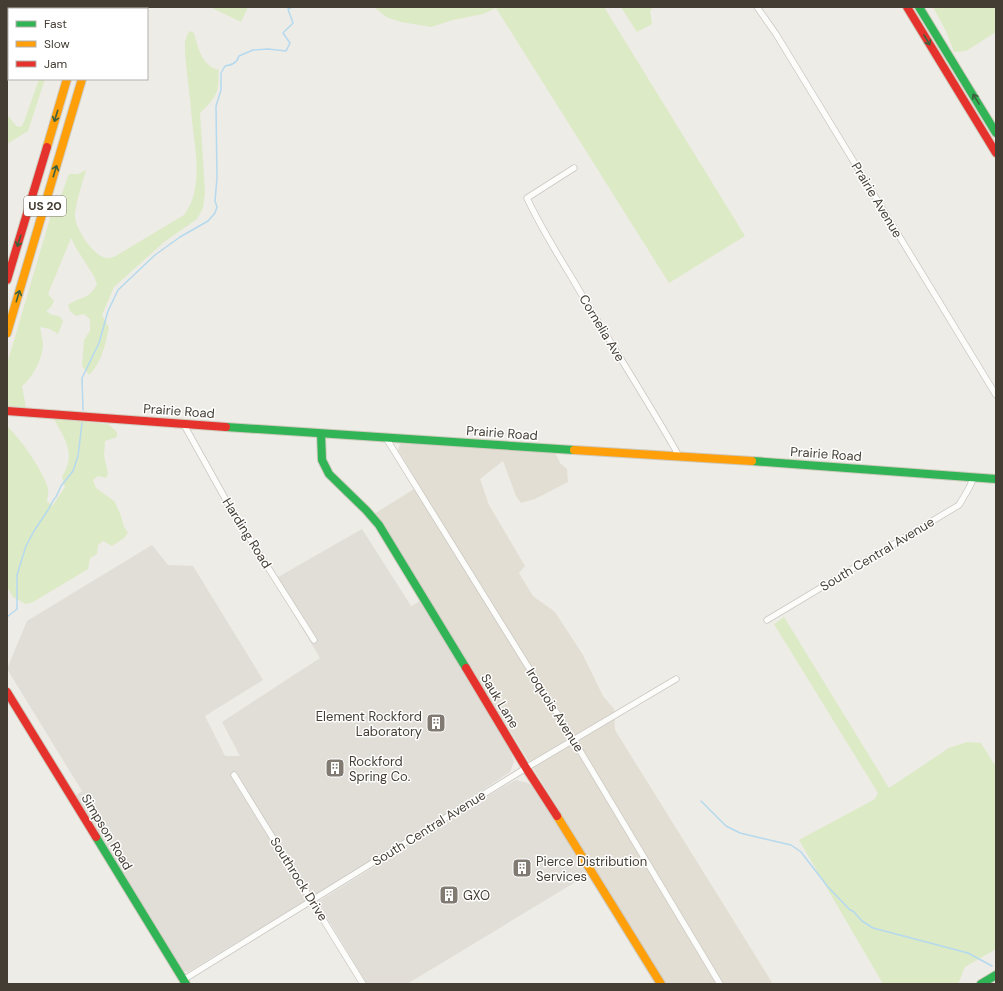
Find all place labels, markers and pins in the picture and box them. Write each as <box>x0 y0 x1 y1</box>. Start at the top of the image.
place label: Element Rockford Laboratory <box>316 708 422 740</box>
building icon: Element Rockford Laboratory <box>425 712 447 734</box>
place label: Rockford Spring Co. <box>349 753 411 785</box>
building icon: Rockford Spring Co. <box>324 757 346 779</box>
place label: Pierce Distribution Services <box>536 853 647 885</box>
building icon: Pierce Distribution Services <box>511 857 533 879</box>
building icon: GXO <box>438 884 460 906</box>
place label: GXO <box>463 887 490 904</box>

